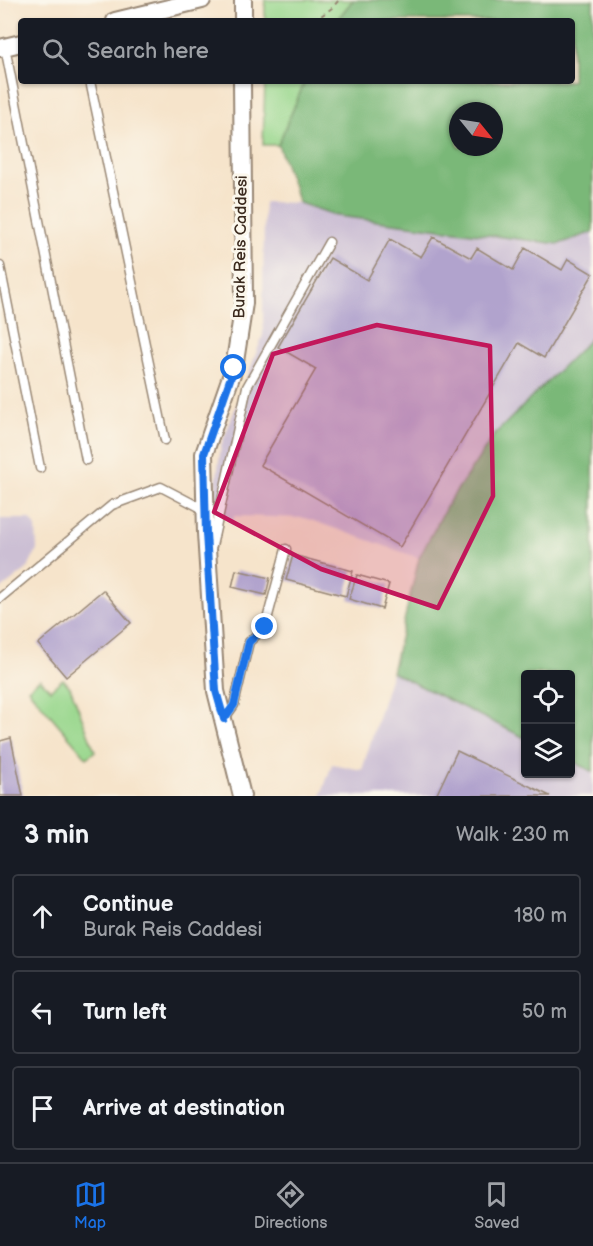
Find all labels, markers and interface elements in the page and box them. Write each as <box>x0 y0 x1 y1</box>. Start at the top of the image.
search box <box>18 18 575 84</box>
icon: search <box>39 35 72 68</box>
text: Search here <box>87 38 209 65</box>
north arrow <box>449 102 503 156</box>
street label: Burak Reis Caddesi <box>230 175 252 319</box>
route start <box>220 354 246 380</box>
route end <box>251 613 277 639</box>
map controls <box>521 670 575 778</box>
button: locate <box>521 670 575 724</box>
button: layers <box>521 724 575 778</box>
text: 3 min <box>24 820 89 851</box>
text: Walk · 230 m <box>456 823 569 847</box>
text: Continue <box>83 891 173 918</box>
icon: ahead <box>26 900 59 933</box>
text: 180 m <box>514 904 567 928</box>
text: Burak Reis Caddesi <box>83 918 262 942</box>
icon: left <box>26 996 59 1029</box>
text: Turn left <box>83 999 167 1026</box>
text: 50 m <box>522 1000 567 1024</box>
icon: arrive <box>26 1092 59 1125</box>
text: Arrive at destination <box>83 1095 285 1122</box>
tab: Map <box>74 1178 107 1233</box>
tab: Directions <box>254 1178 327 1233</box>
tab: Saved <box>474 1178 519 1233</box>

